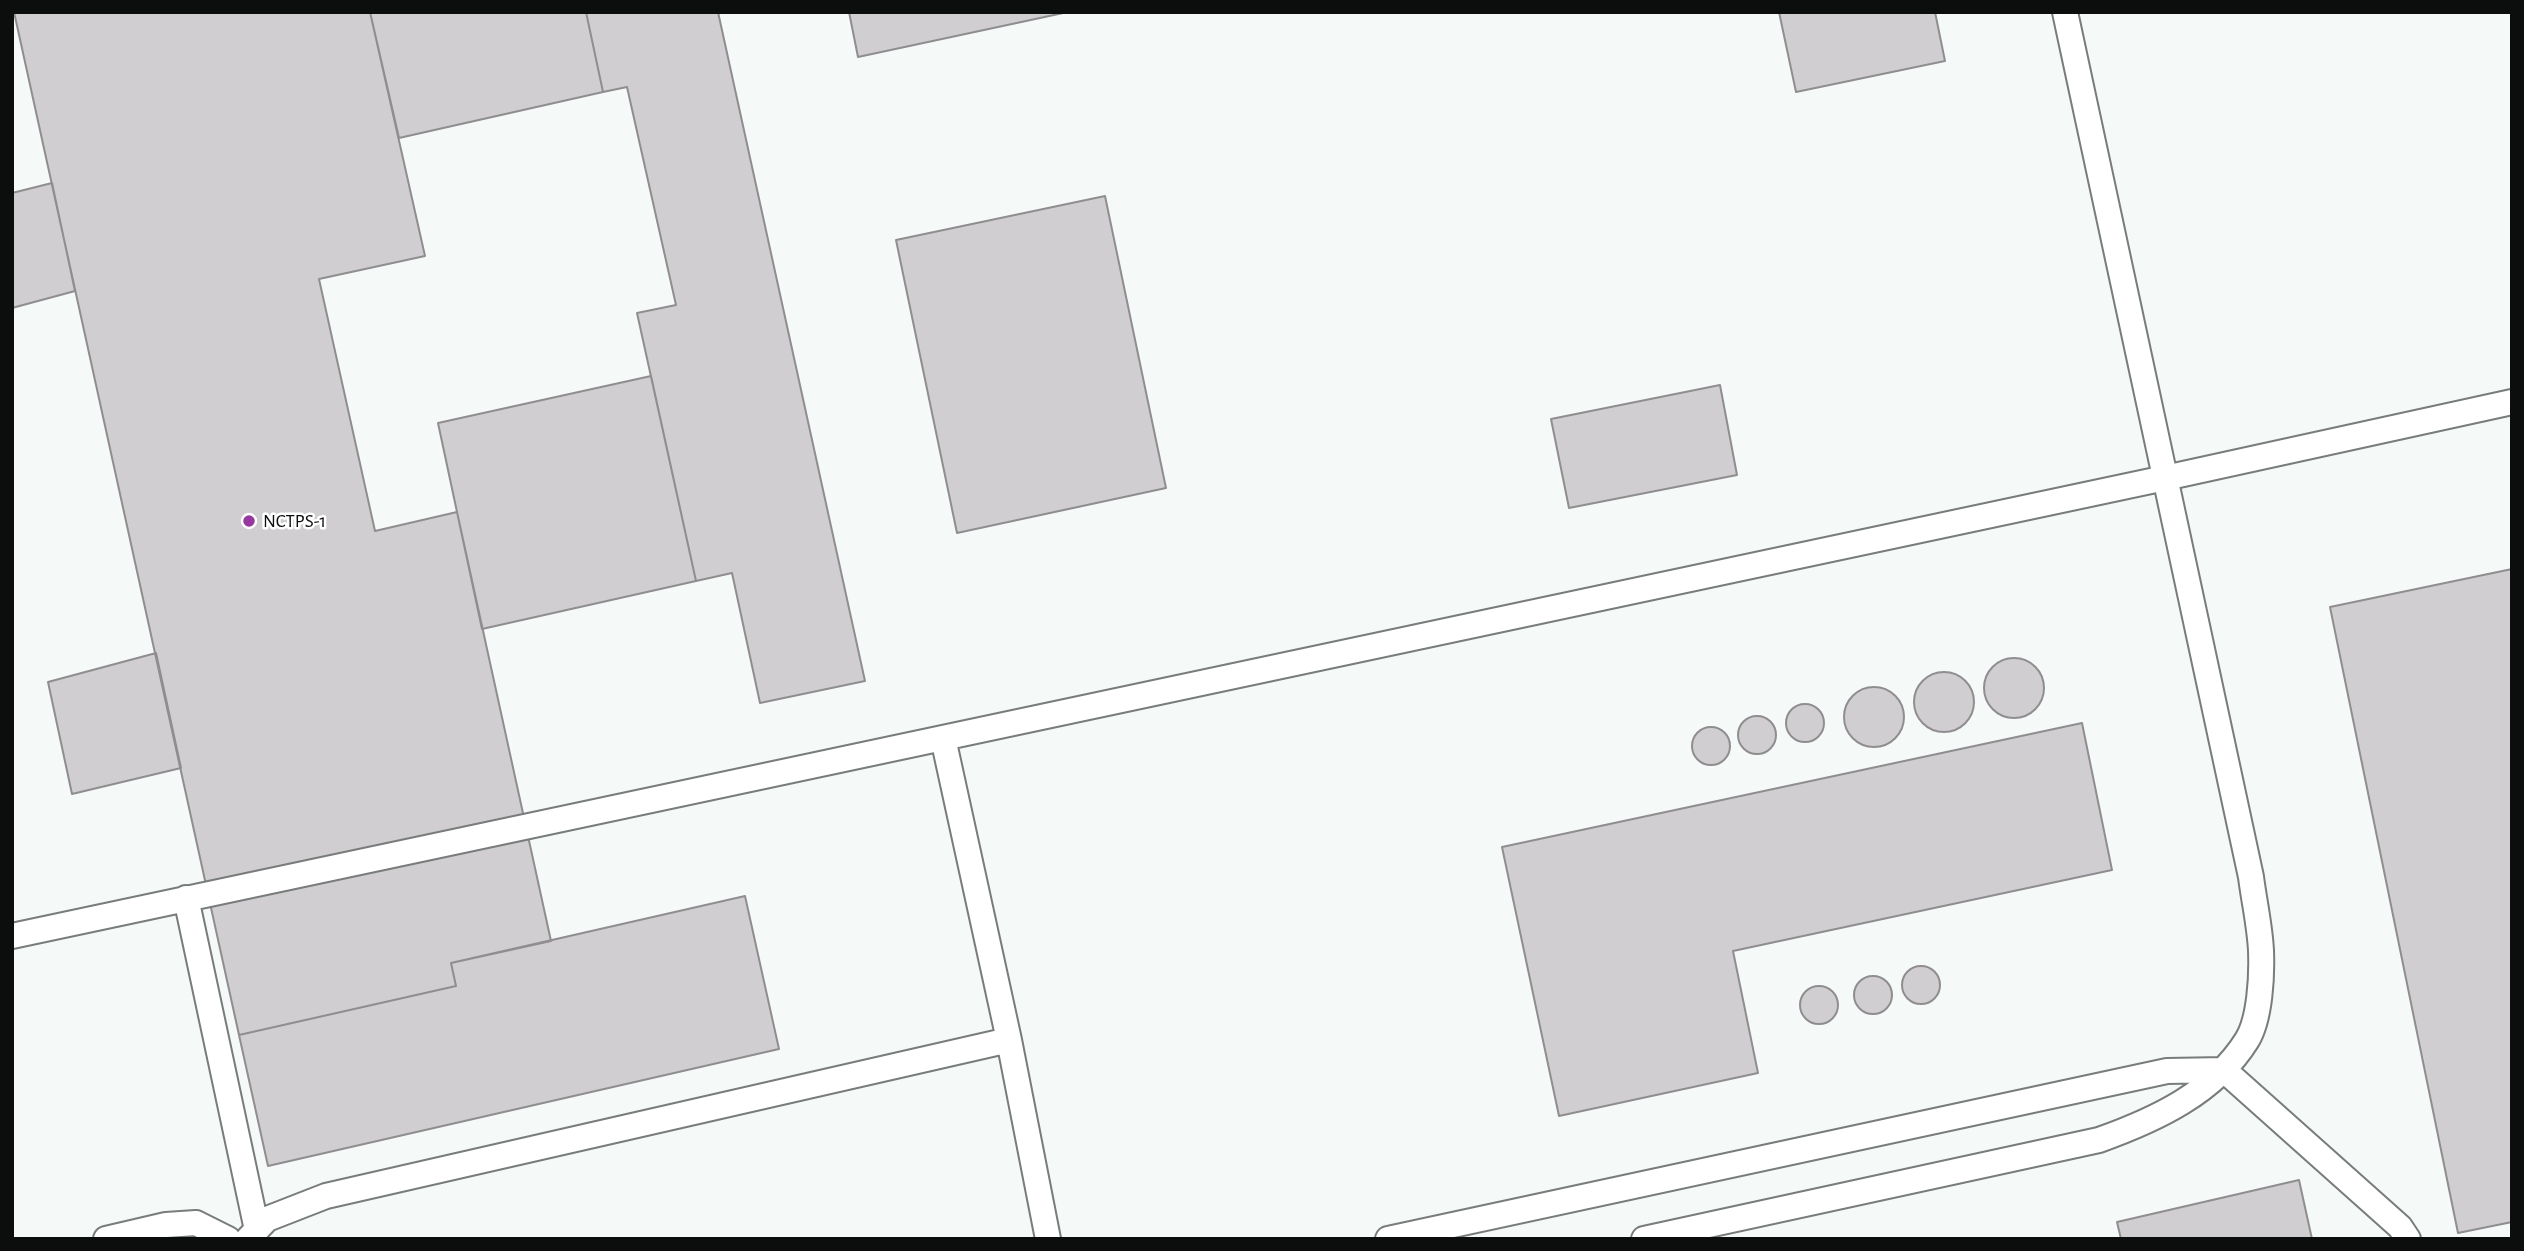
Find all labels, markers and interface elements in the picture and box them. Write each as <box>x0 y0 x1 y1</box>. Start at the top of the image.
place label: NCTPS-1 <box>263 510 326 532</box>
marker: NCTPS-1 <box>241 513 257 529</box>

